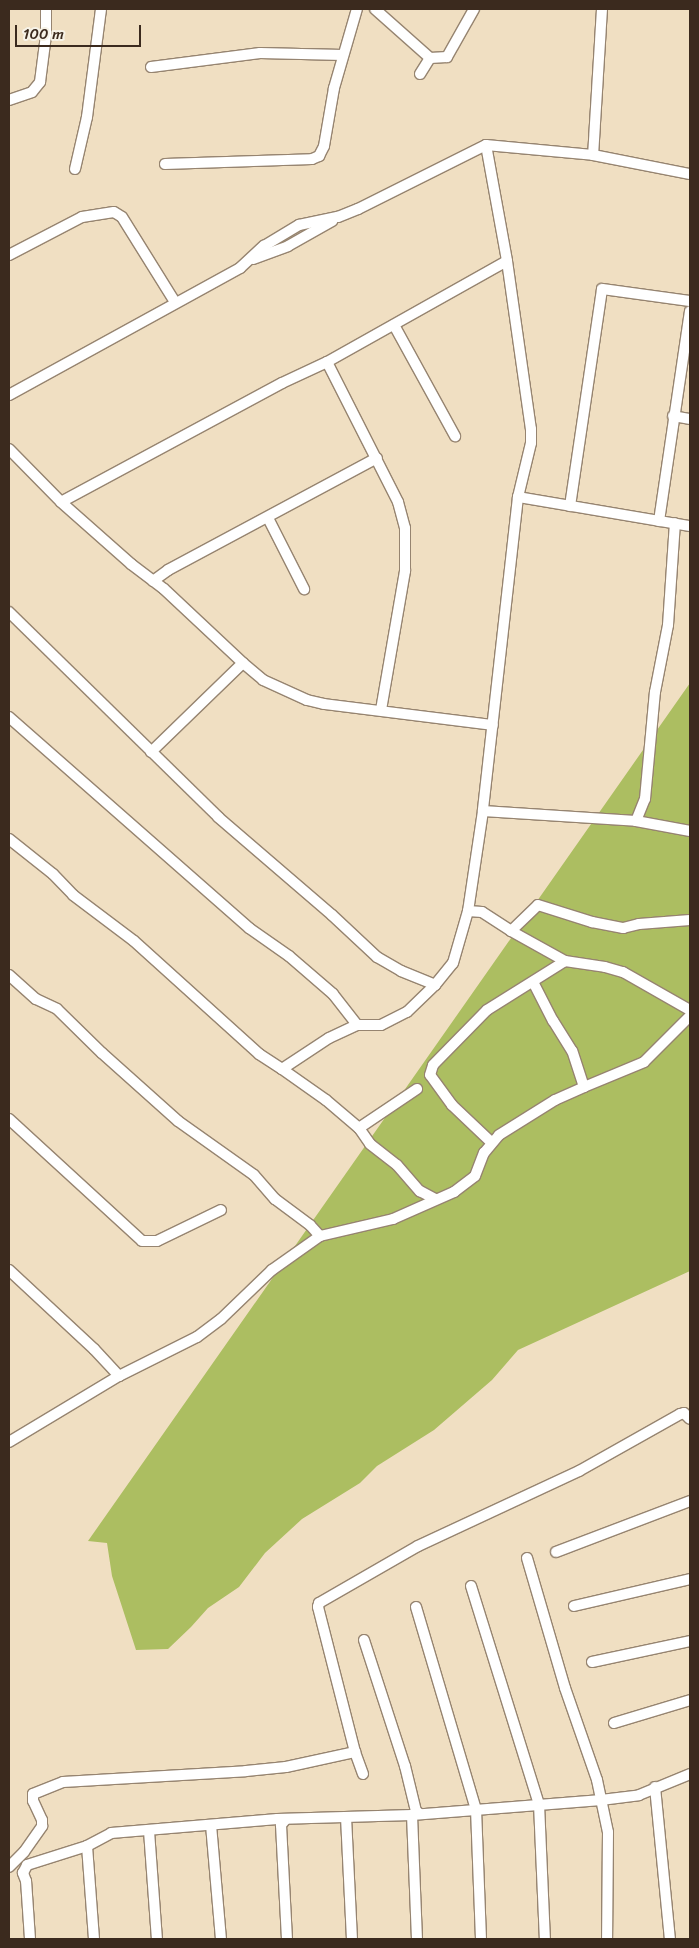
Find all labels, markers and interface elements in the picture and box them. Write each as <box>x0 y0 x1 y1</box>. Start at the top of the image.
scale bar <box>18 15 144 47</box>
text: 100 m <box>23 21 64 47</box>

